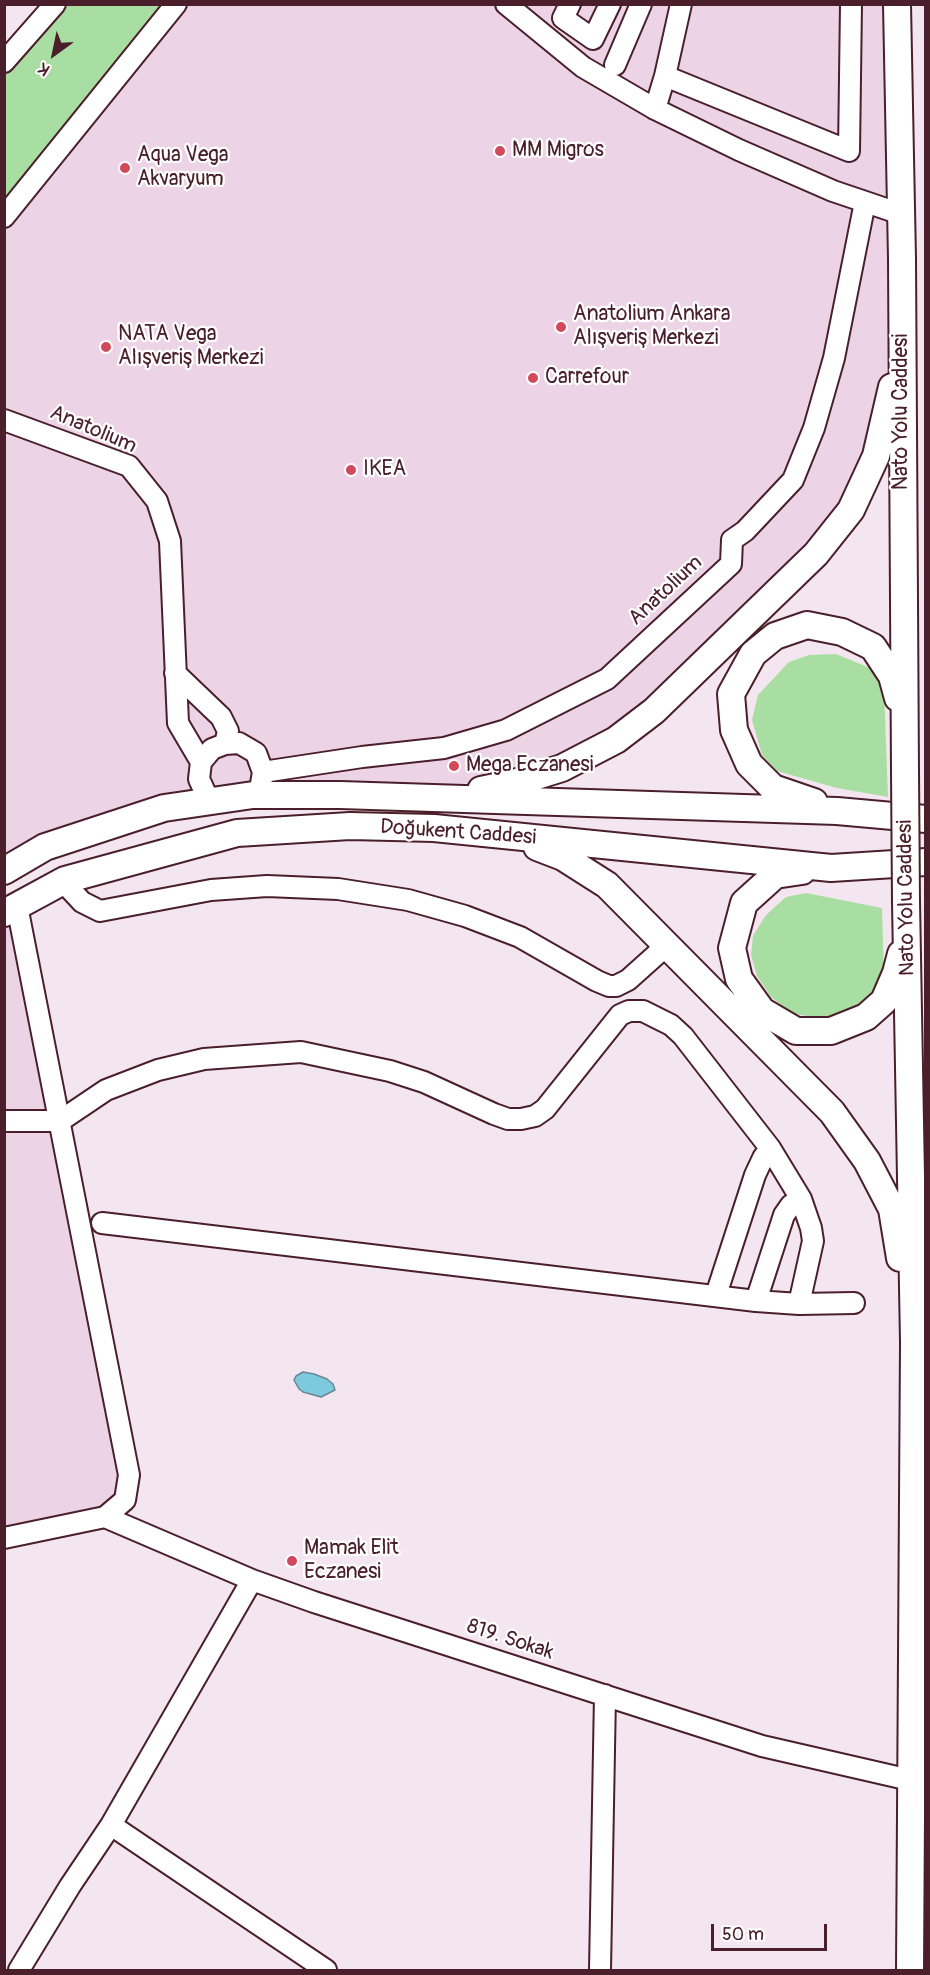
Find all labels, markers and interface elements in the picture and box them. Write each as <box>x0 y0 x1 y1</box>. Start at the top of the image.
north arrow <box>24 24 84 84</box>
text: K <box>35 58 54 80</box>
place label: MM Migros <box>512 138 604 164</box>
place label: Aqua Vega Akvaryum <box>137 143 229 193</box>
marker: MM Migros <box>493 144 507 158</box>
marker: Aqua Vega Akvaryum <box>118 161 132 175</box>
place label: Anatolium Ankara Alışveriş Merkezi <box>573 302 731 352</box>
marker: Anatolium Ankara Alışveriş Merkezi <box>554 320 568 334</box>
place label: NATA Vega Alışveriş Merkezi <box>118 322 263 372</box>
street label: Nato Yolu Caddesi <box>889 334 915 490</box>
marker: NATA Vega Alışveriş Merkezi <box>99 340 113 354</box>
place label: Carrefour <box>545 365 629 391</box>
marker: Carrefour <box>526 371 540 385</box>
street label: Anatolium <box>46 400 140 460</box>
place label: IKEA <box>363 457 406 483</box>
marker: IKEA <box>344 463 358 477</box>
street label: Anatolium <box>624 551 708 631</box>
place label: Mega Eczanesi <box>466 753 593 779</box>
marker: Mega Eczanesi <box>447 759 461 773</box>
street label: Doğukent Caddesi <box>379 815 537 851</box>
street label: Nato Yolu Caddesi <box>893 820 921 976</box>
place label: Mamak Elit Eczanesi <box>304 1536 399 1586</box>
marker: Mamak Elit Eczanesi <box>285 1554 299 1568</box>
street label: 819. Sokak <box>464 1614 556 1666</box>
scale bar <box>714 1912 830 1950</box>
text: 50 m <box>722 1923 764 1946</box>

